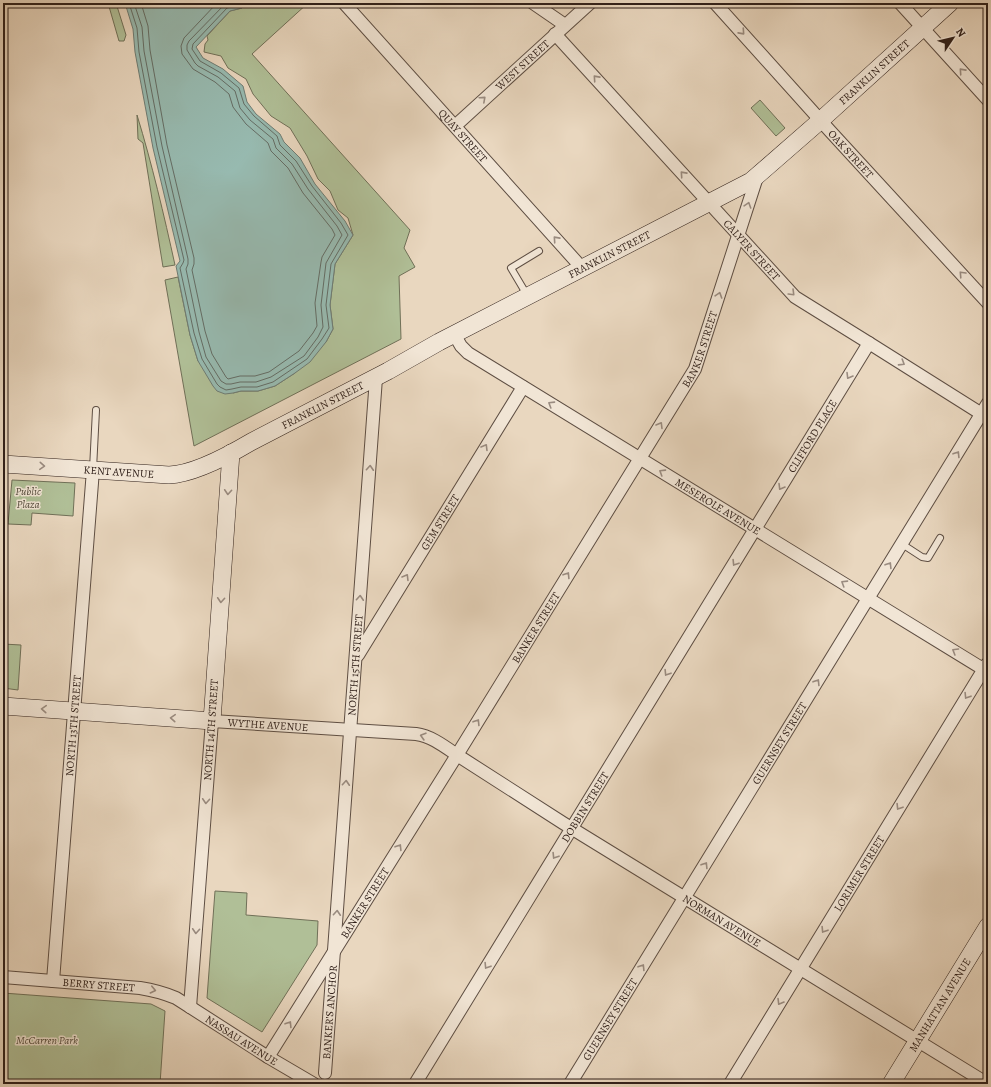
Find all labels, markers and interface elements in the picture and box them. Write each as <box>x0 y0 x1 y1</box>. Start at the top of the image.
north arrow <box>933 18 973 58</box>
text: N <box>952 25 969 40</box>
one-way arrow <box>737 27 744 35</box>
street label: WEST STREET <box>491 36 553 94</box>
street label: FRANKLIN STREET <box>835 36 913 108</box>
one-way arrow <box>960 68 967 75</box>
one-way arrow <box>593 75 600 83</box>
one-way arrow <box>478 97 486 104</box>
street label: QUAY STREET <box>435 106 491 165</box>
street label: OAK STREET <box>825 126 877 181</box>
one-way arrow <box>680 171 688 179</box>
one-way arrow <box>743 202 752 209</box>
street label: CALYER STREET <box>720 216 783 283</box>
street label: FRANKLIN STREET <box>565 227 653 282</box>
one-way arrow <box>553 236 560 244</box>
one-way arrow <box>959 271 966 279</box>
one-way arrow <box>787 288 795 296</box>
one-way arrow <box>715 292 723 299</box>
street label: BANKER STREET <box>678 309 721 390</box>
one-way arrow <box>898 359 905 366</box>
one-way arrow <box>846 372 854 379</box>
street label: FRANKLIN STREET <box>279 377 366 432</box>
street label: CLIFFORD PLACE <box>784 397 840 475</box>
one-way arrow <box>548 401 555 408</box>
one-way arrow <box>656 422 663 429</box>
one-way arrow <box>481 444 488 451</box>
one-way arrow <box>952 451 960 458</box>
one-way arrow <box>39 462 45 471</box>
street label: KENT AVENUE <box>83 462 154 481</box>
one-way arrow <box>365 465 374 471</box>
one-way arrow <box>659 469 666 476</box>
street label: MESEROLE AVENUE <box>672 474 763 538</box>
one-way arrow <box>779 483 786 490</box>
park label: Public Plaza <box>15 484 41 512</box>
one-way arrow <box>224 489 233 495</box>
street label: GEM STREET <box>417 491 463 553</box>
one-way arrow <box>733 559 740 566</box>
one-way arrow <box>884 562 891 569</box>
one-way arrow <box>563 573 570 580</box>
one-way arrow <box>401 574 408 581</box>
one-way arrow <box>841 581 848 588</box>
street label: BANKER STREET <box>508 589 563 666</box>
one-way arrow <box>356 595 365 601</box>
one-way arrow <box>216 597 225 603</box>
street label: NORTH 15TH STREET <box>344 614 366 716</box>
one-way arrow <box>952 649 959 656</box>
one-way arrow <box>665 669 672 676</box>
street label: NORTH 13TH STREET <box>62 675 84 777</box>
street label: NORTH 14TH STREET <box>200 679 222 781</box>
one-way arrow <box>812 679 820 686</box>
one-way arrow <box>965 692 972 699</box>
street label: GUERNSEY STREET <box>748 699 810 787</box>
one-way arrow <box>41 704 47 713</box>
one-way arrow <box>170 714 176 723</box>
street label: WYTHE AVENUE <box>226 714 309 735</box>
one-way arrow <box>472 719 480 726</box>
one-way arrow <box>420 732 427 741</box>
street label: DOBBIN STREET <box>557 769 612 845</box>
one-way arrow <box>342 780 351 786</box>
one-way arrow <box>201 798 210 804</box>
one-way arrow <box>897 803 904 810</box>
street label: LORIMER STREET <box>830 833 888 914</box>
one-way arrow <box>394 844 402 851</box>
one-way arrow <box>553 852 560 859</box>
one-way arrow <box>700 862 708 869</box>
street label: BANKER STREET <box>337 864 392 941</box>
street label: NORMAN AVENUE <box>680 891 764 950</box>
one-way arrow <box>332 910 341 916</box>
one-way arrow <box>822 925 829 932</box>
one-way arrow <box>192 928 201 934</box>
street label: MANHATTAN AVENUE <box>905 955 974 1055</box>
one-way arrow <box>484 962 492 969</box>
street label: BANKER'S ANCHOR <box>319 964 340 1060</box>
one-way arrow <box>637 964 645 971</box>
street label: BERRY STREET <box>62 974 135 995</box>
street label: GUERNSEY STREET <box>579 975 641 1063</box>
one-way arrow <box>150 986 156 994</box>
one-way arrow <box>777 998 784 1005</box>
street label: NASSAU AVENUE <box>203 1011 281 1069</box>
one-way arrow <box>284 1021 292 1028</box>
park label: McCarren Park <box>16 1033 78 1048</box>

